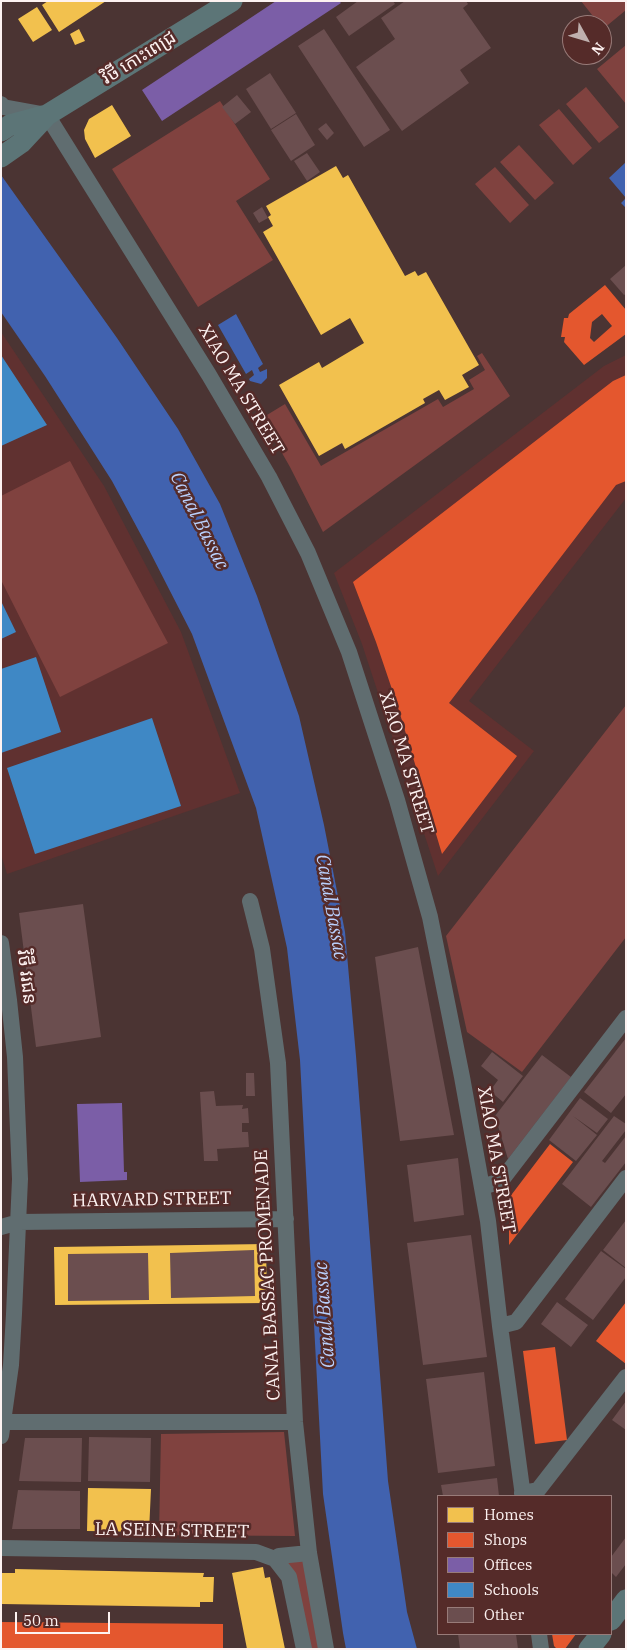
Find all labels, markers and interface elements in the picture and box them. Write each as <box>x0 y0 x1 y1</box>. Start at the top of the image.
north arrow <box>562 15 612 65</box>
street label: វិថី កោះពេជ្រ <box>98 27 180 89</box>
text: N <box>587 39 608 59</box>
street label: XIAO MA STREET <box>194 321 288 459</box>
water label: Canal Bassac <box>165 468 233 574</box>
street label: XIAO MA STREET <box>374 689 438 837</box>
water label: Canal Bassac <box>311 853 351 961</box>
street label: វិថី វរជន <box>12 948 40 1006</box>
street label: XIAO MA STREET <box>472 1085 520 1235</box>
street label: CANAL BASSAC PROMENADE <box>251 1149 285 1401</box>
street label: HARVARD STREET <box>72 1188 232 1212</box>
water label: Canal Bassac <box>310 1261 340 1369</box>
legend <box>437 1495 612 1635</box>
text: Homes <box>484 1505 534 1524</box>
street label: LA SEINE STREET <box>95 1519 249 1543</box>
text: Shops <box>484 1530 527 1549</box>
text: Offices <box>484 1555 532 1574</box>
text: Schools <box>484 1580 539 1599</box>
scale bar <box>18 1602 112 1634</box>
text: Other <box>484 1605 524 1624</box>
text: 50 m <box>23 1611 59 1630</box>

